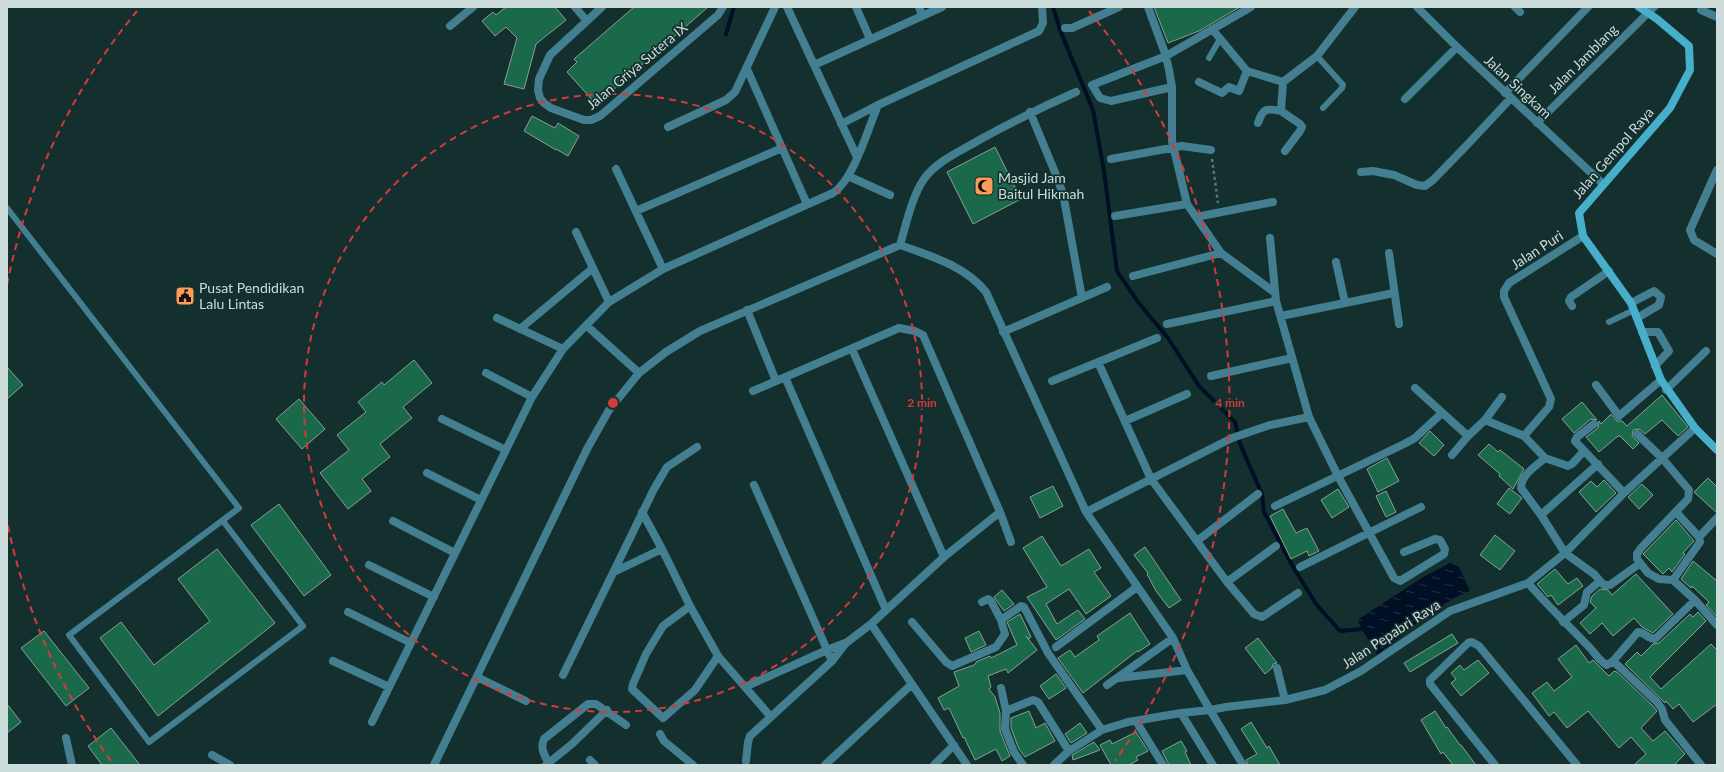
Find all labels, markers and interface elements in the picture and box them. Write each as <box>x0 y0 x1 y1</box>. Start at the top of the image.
street label: Jalan Griya Sutera IX <box>583 18 691 113</box>
street label: Jalan Jamblang <box>1544 20 1621 97</box>
street label: Jalan Singkam <box>1481 51 1556 122</box>
street label: Jalan Gempol Raya <box>1568 103 1657 202</box>
place label: Masjid Jam Baitul Hikmah <box>998 169 1084 202</box>
mosque icon: Masjid Jam Baitul Hikmah <box>973 175 995 197</box>
street label: Jalan Puri <box>1507 226 1566 273</box>
place label: Pusat Pendidikan Lalu Lintas <box>199 279 304 312</box>
public building icon: Pusat Pendidikan Lalu Lintas <box>174 285 196 307</box>
text: 2 min <box>907 395 937 410</box>
text: 4 min <box>1215 395 1245 410</box>
centre of rings <box>606 396 620 410</box>
street label: Jalan Pepabri Raya <box>1338 595 1443 672</box>

